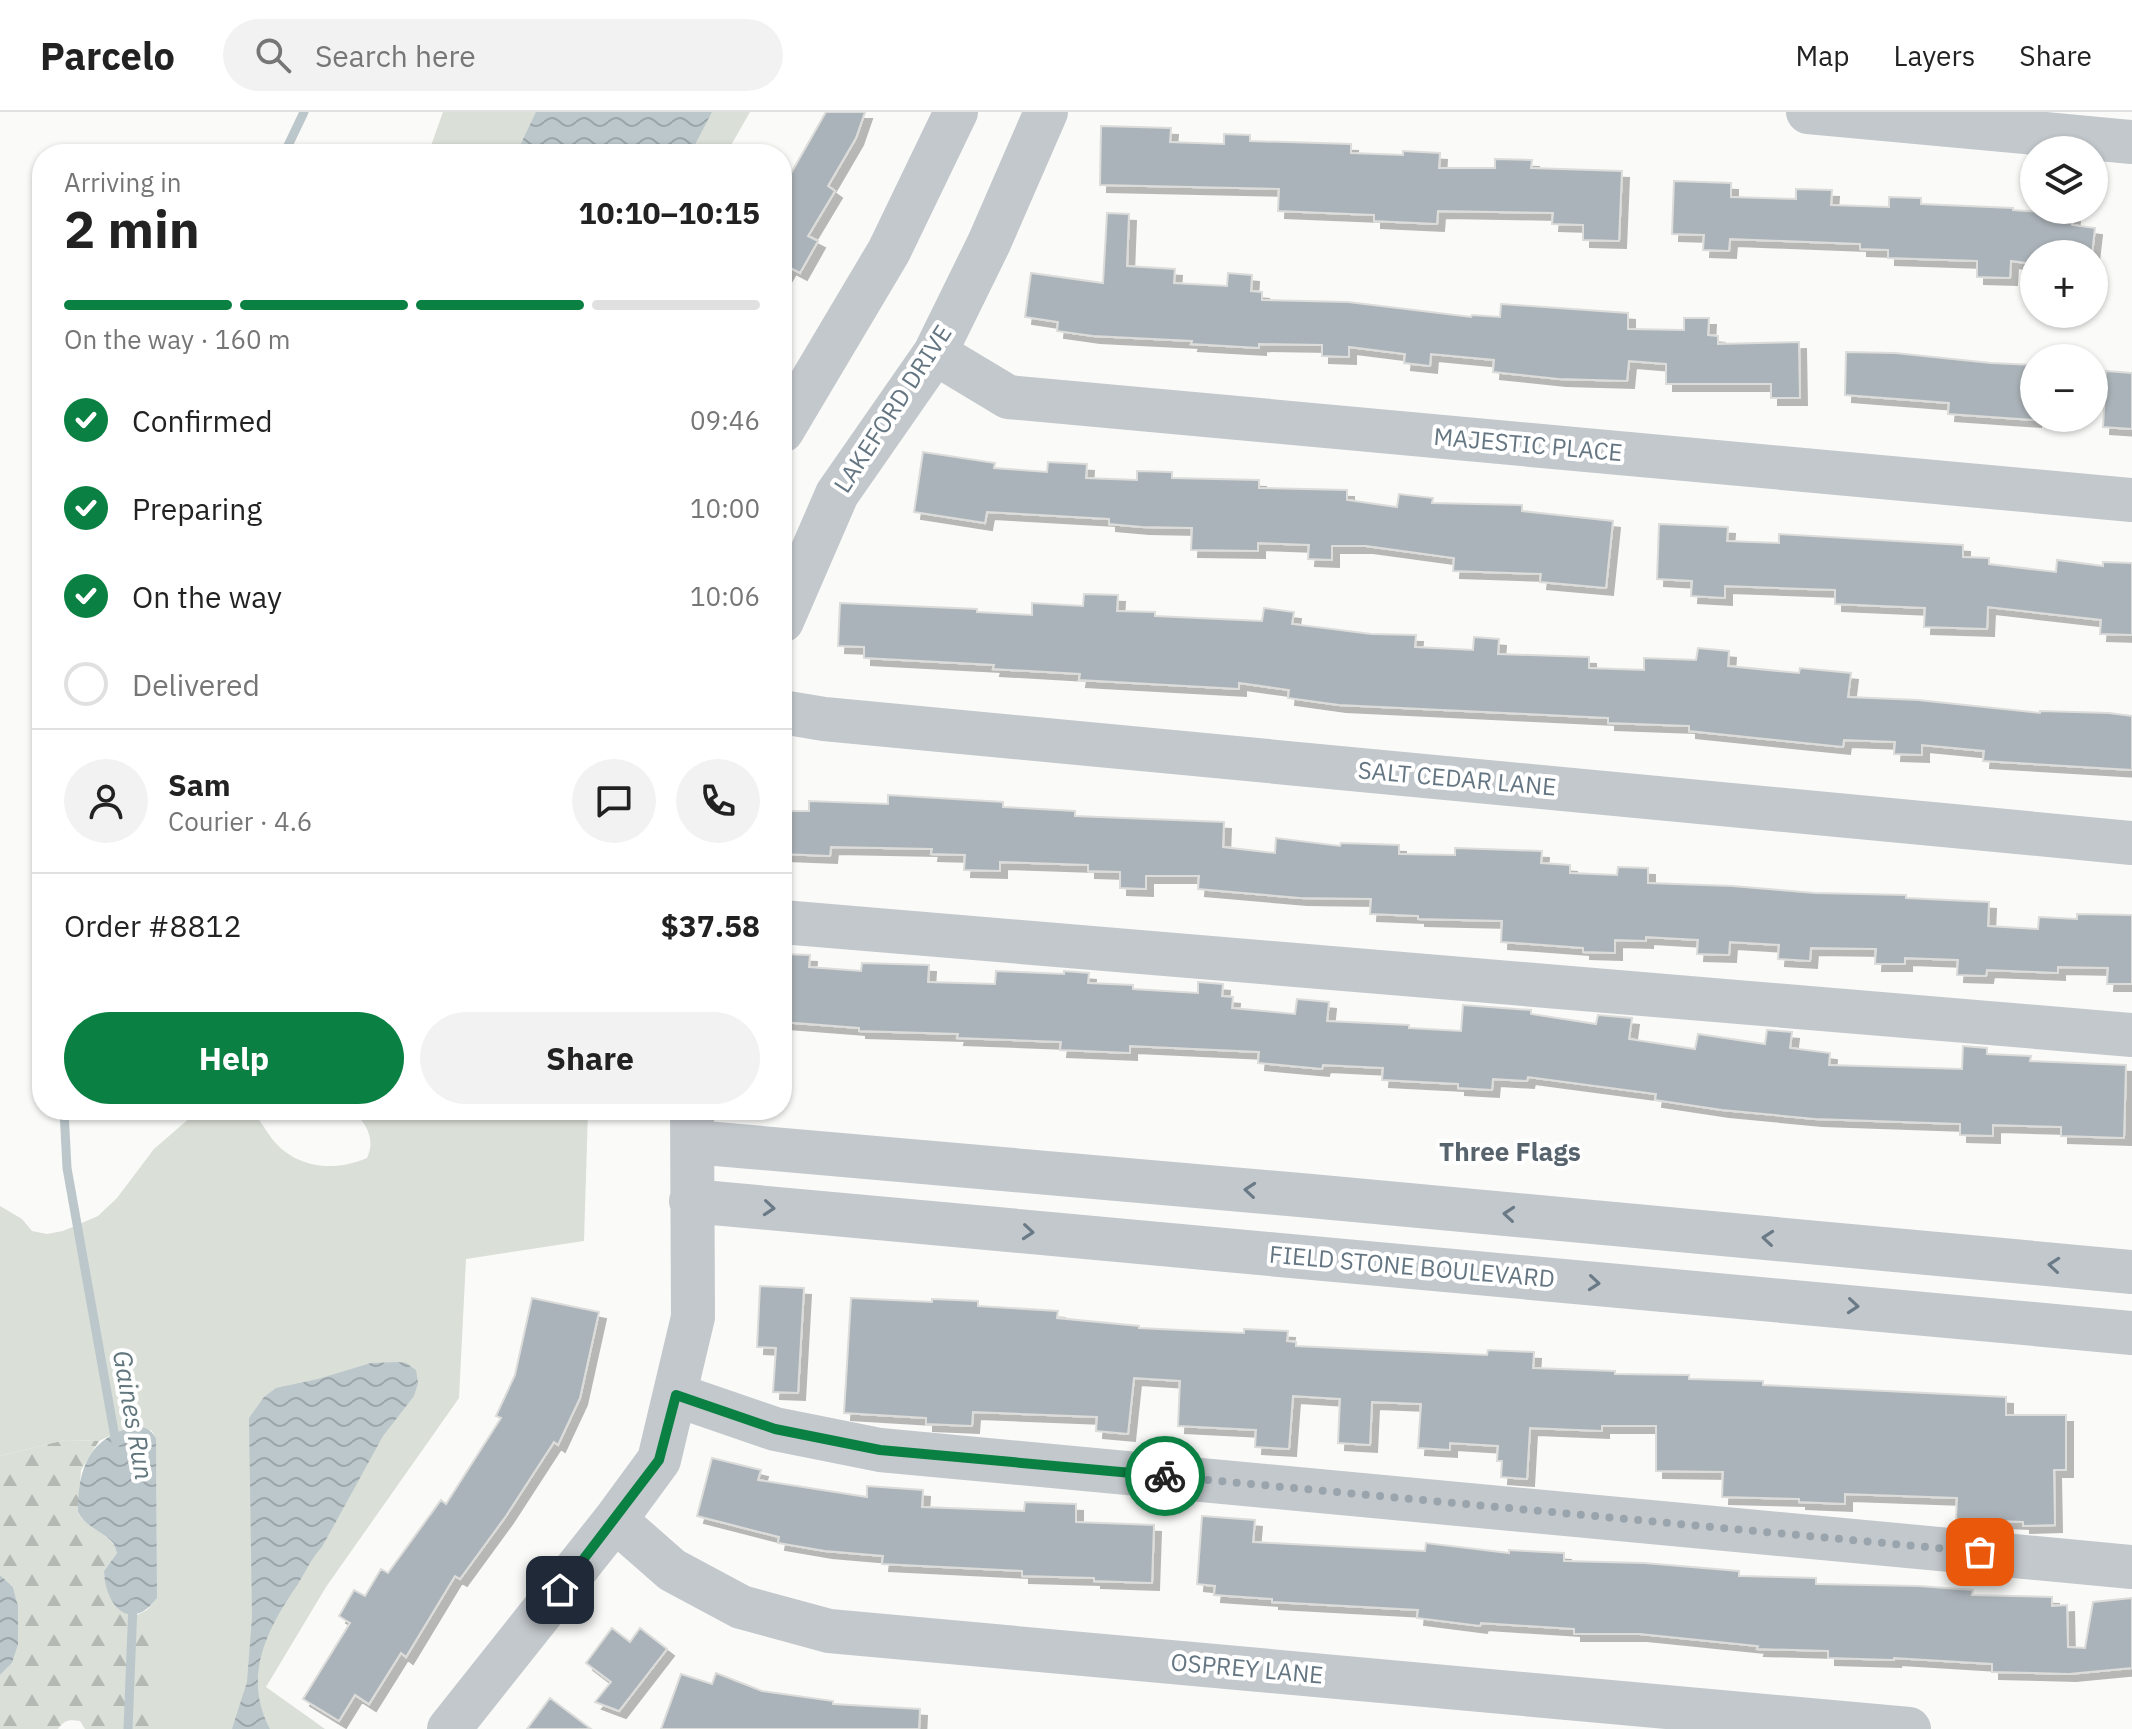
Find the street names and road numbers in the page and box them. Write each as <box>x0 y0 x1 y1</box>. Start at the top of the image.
street label: LAKEFORD DRIVE <box>826 318 958 498</box>
street label: MAJESTIC PLACE <box>1432 420 1624 468</box>
street label: SALT CEDAR LANE <box>1357 753 1558 803</box>
street label: FIELD STONE BOULEVARD <box>1268 1238 1556 1294</box>
street label: OSPREY LANE <box>1169 1645 1325 1691</box>

